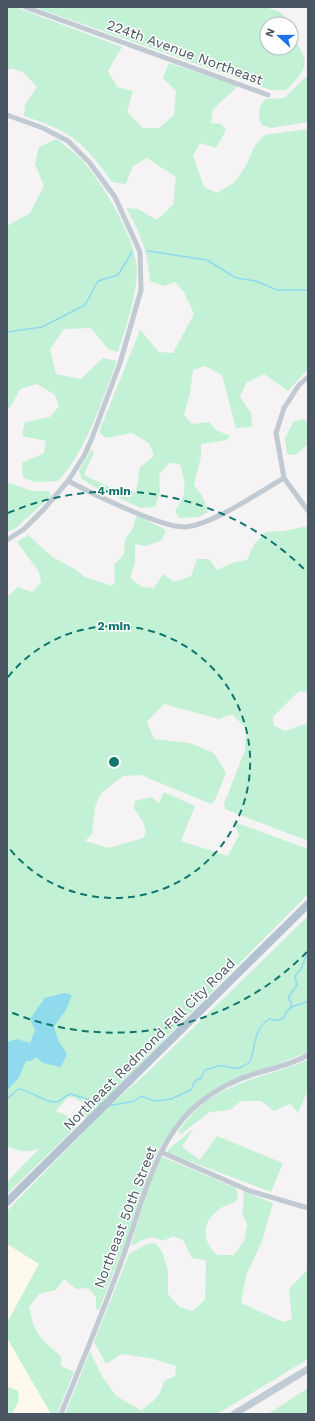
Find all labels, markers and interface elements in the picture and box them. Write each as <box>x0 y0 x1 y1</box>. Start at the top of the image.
street label: 224th Avenue Northeast <box>105 16 265 88</box>
north arrow <box>259 16 299 56</box>
text: N <box>263 26 278 39</box>
text: 4 min <box>97 484 131 498</box>
text: 2 min <box>98 619 130 633</box>
centre of rings <box>107 755 121 769</box>
street label: Northeast Redmond Fall City Road <box>60 955 238 1133</box>
street label: Northeast 50th Street <box>91 1144 160 1290</box>

